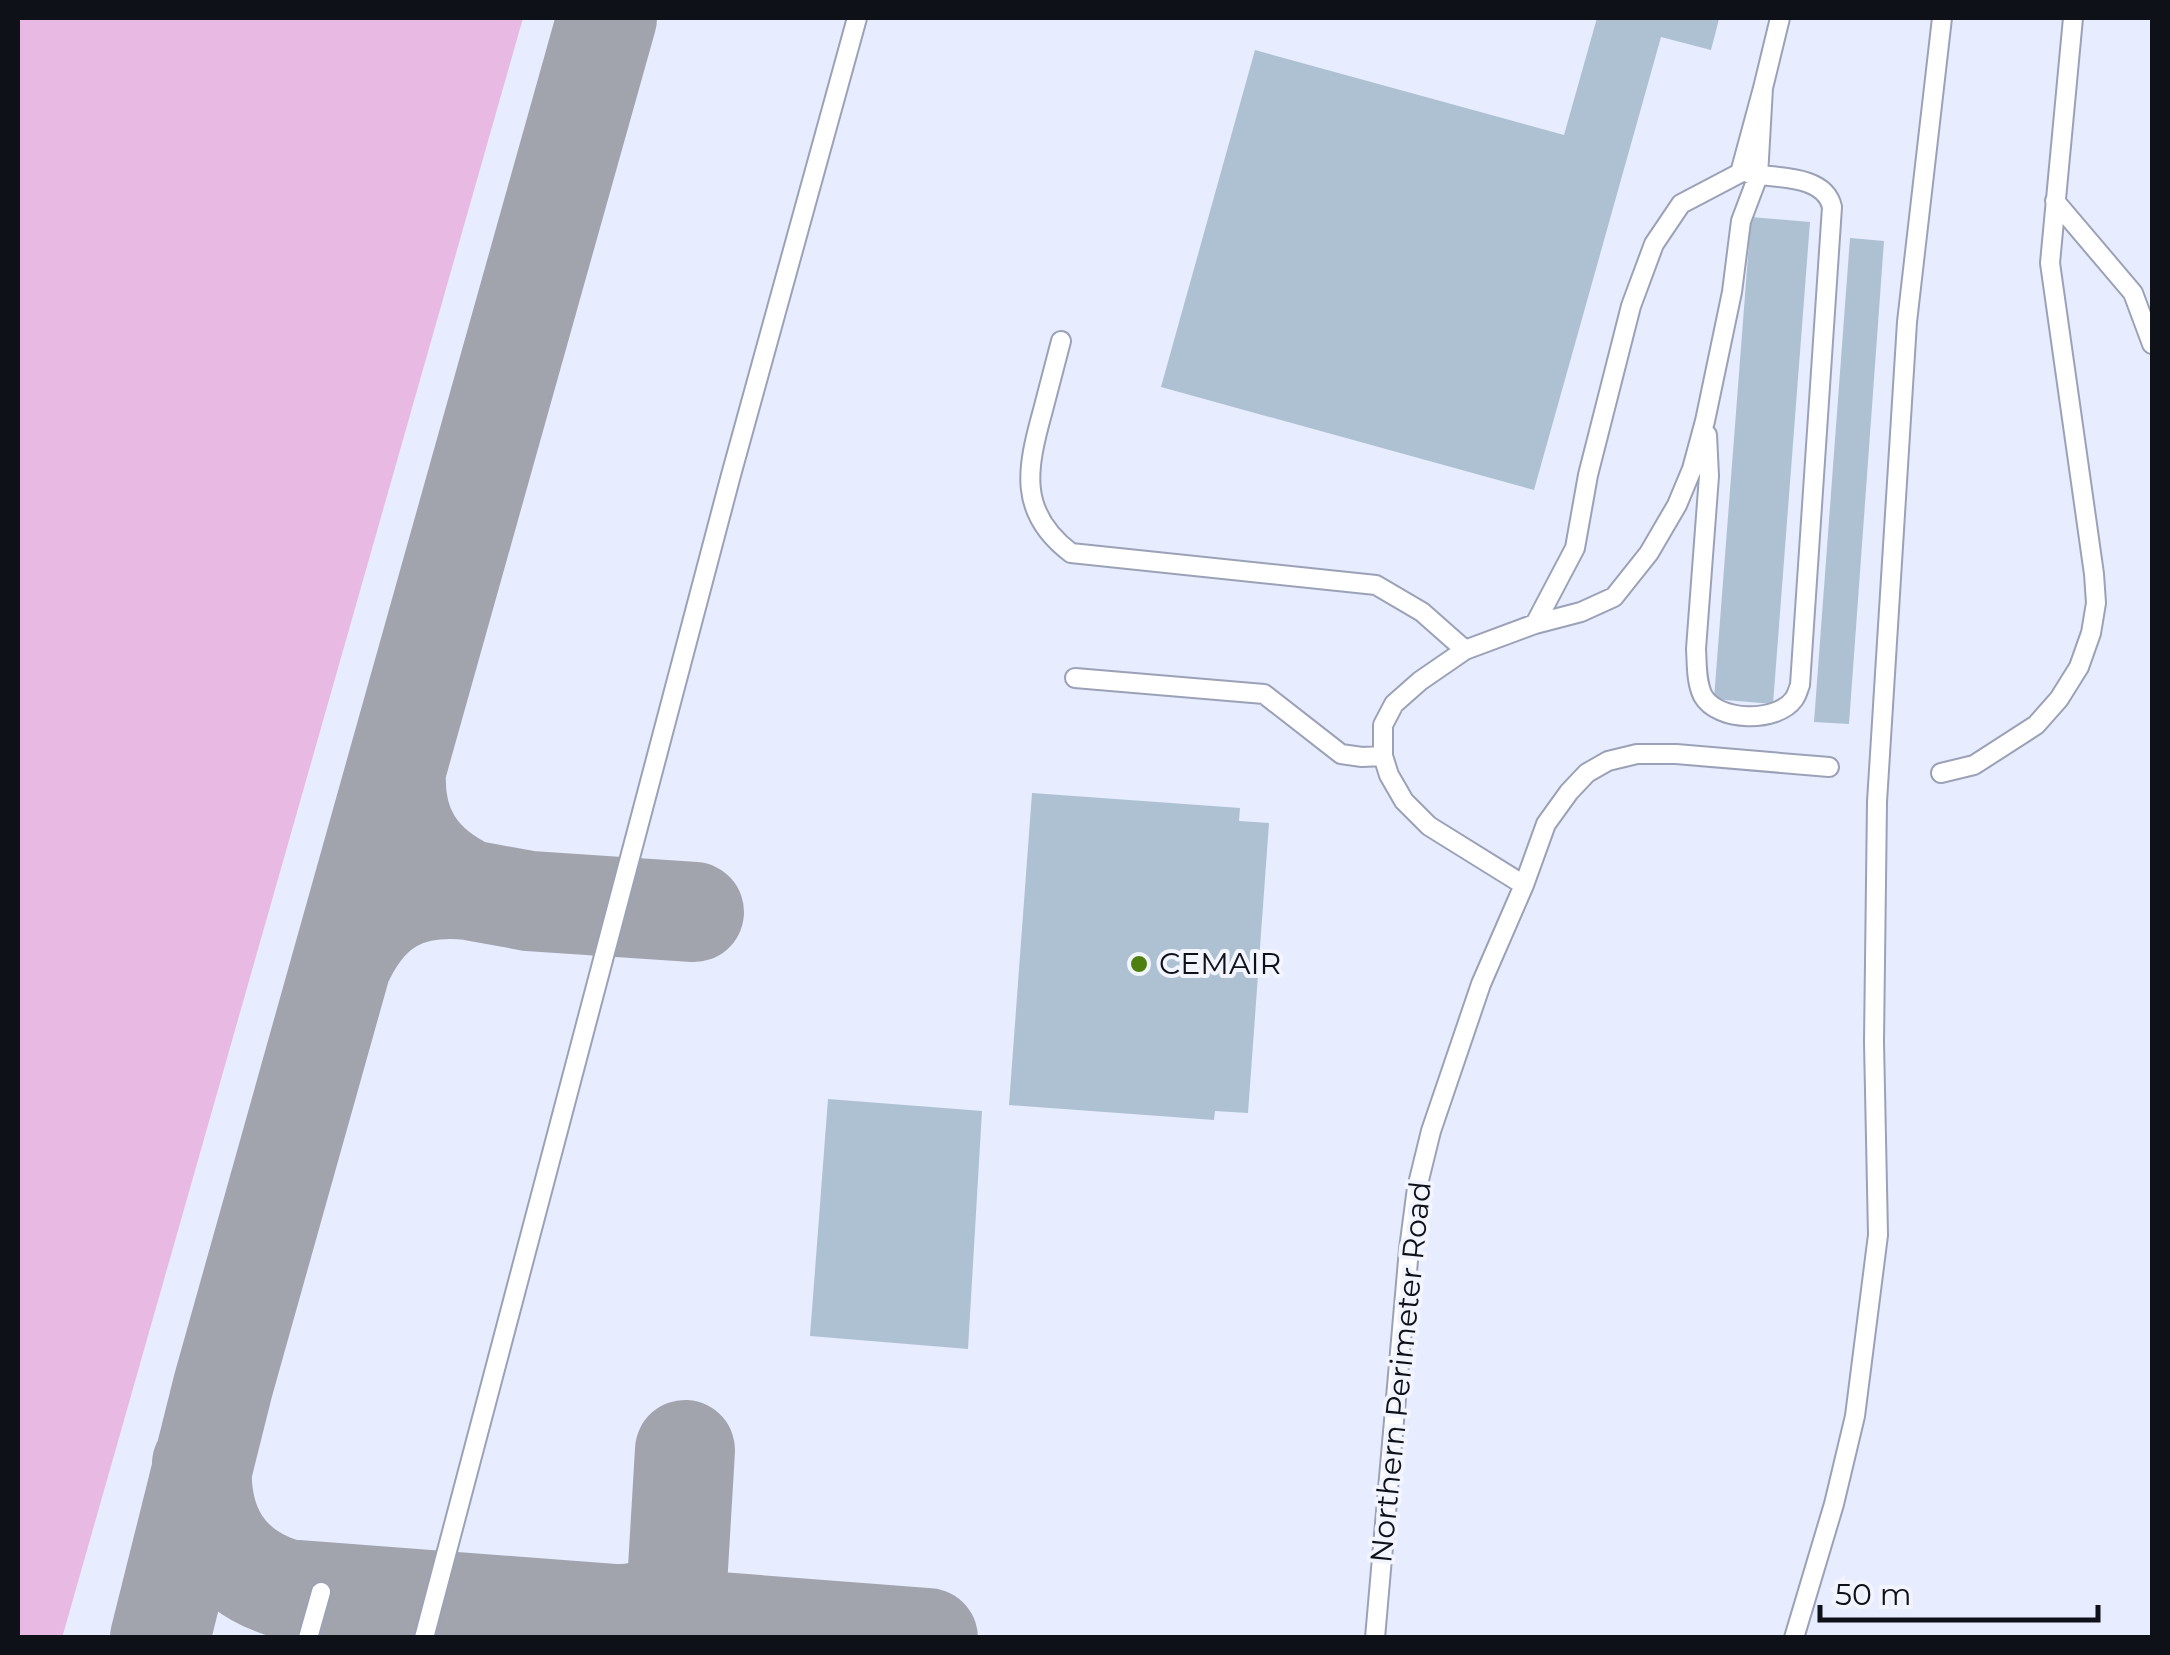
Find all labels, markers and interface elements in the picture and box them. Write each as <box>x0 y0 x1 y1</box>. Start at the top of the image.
place label: CEMAIR <box>1159 945 1281 982</box>
marker: CEMAIR <box>1128 953 1150 975</box>
street label: Northern Perimeter Road <box>1362 1179 1439 1565</box>
scale bar <box>1820 1560 2098 1622</box>
text: 50 m <box>1835 1576 1912 1613</box>

